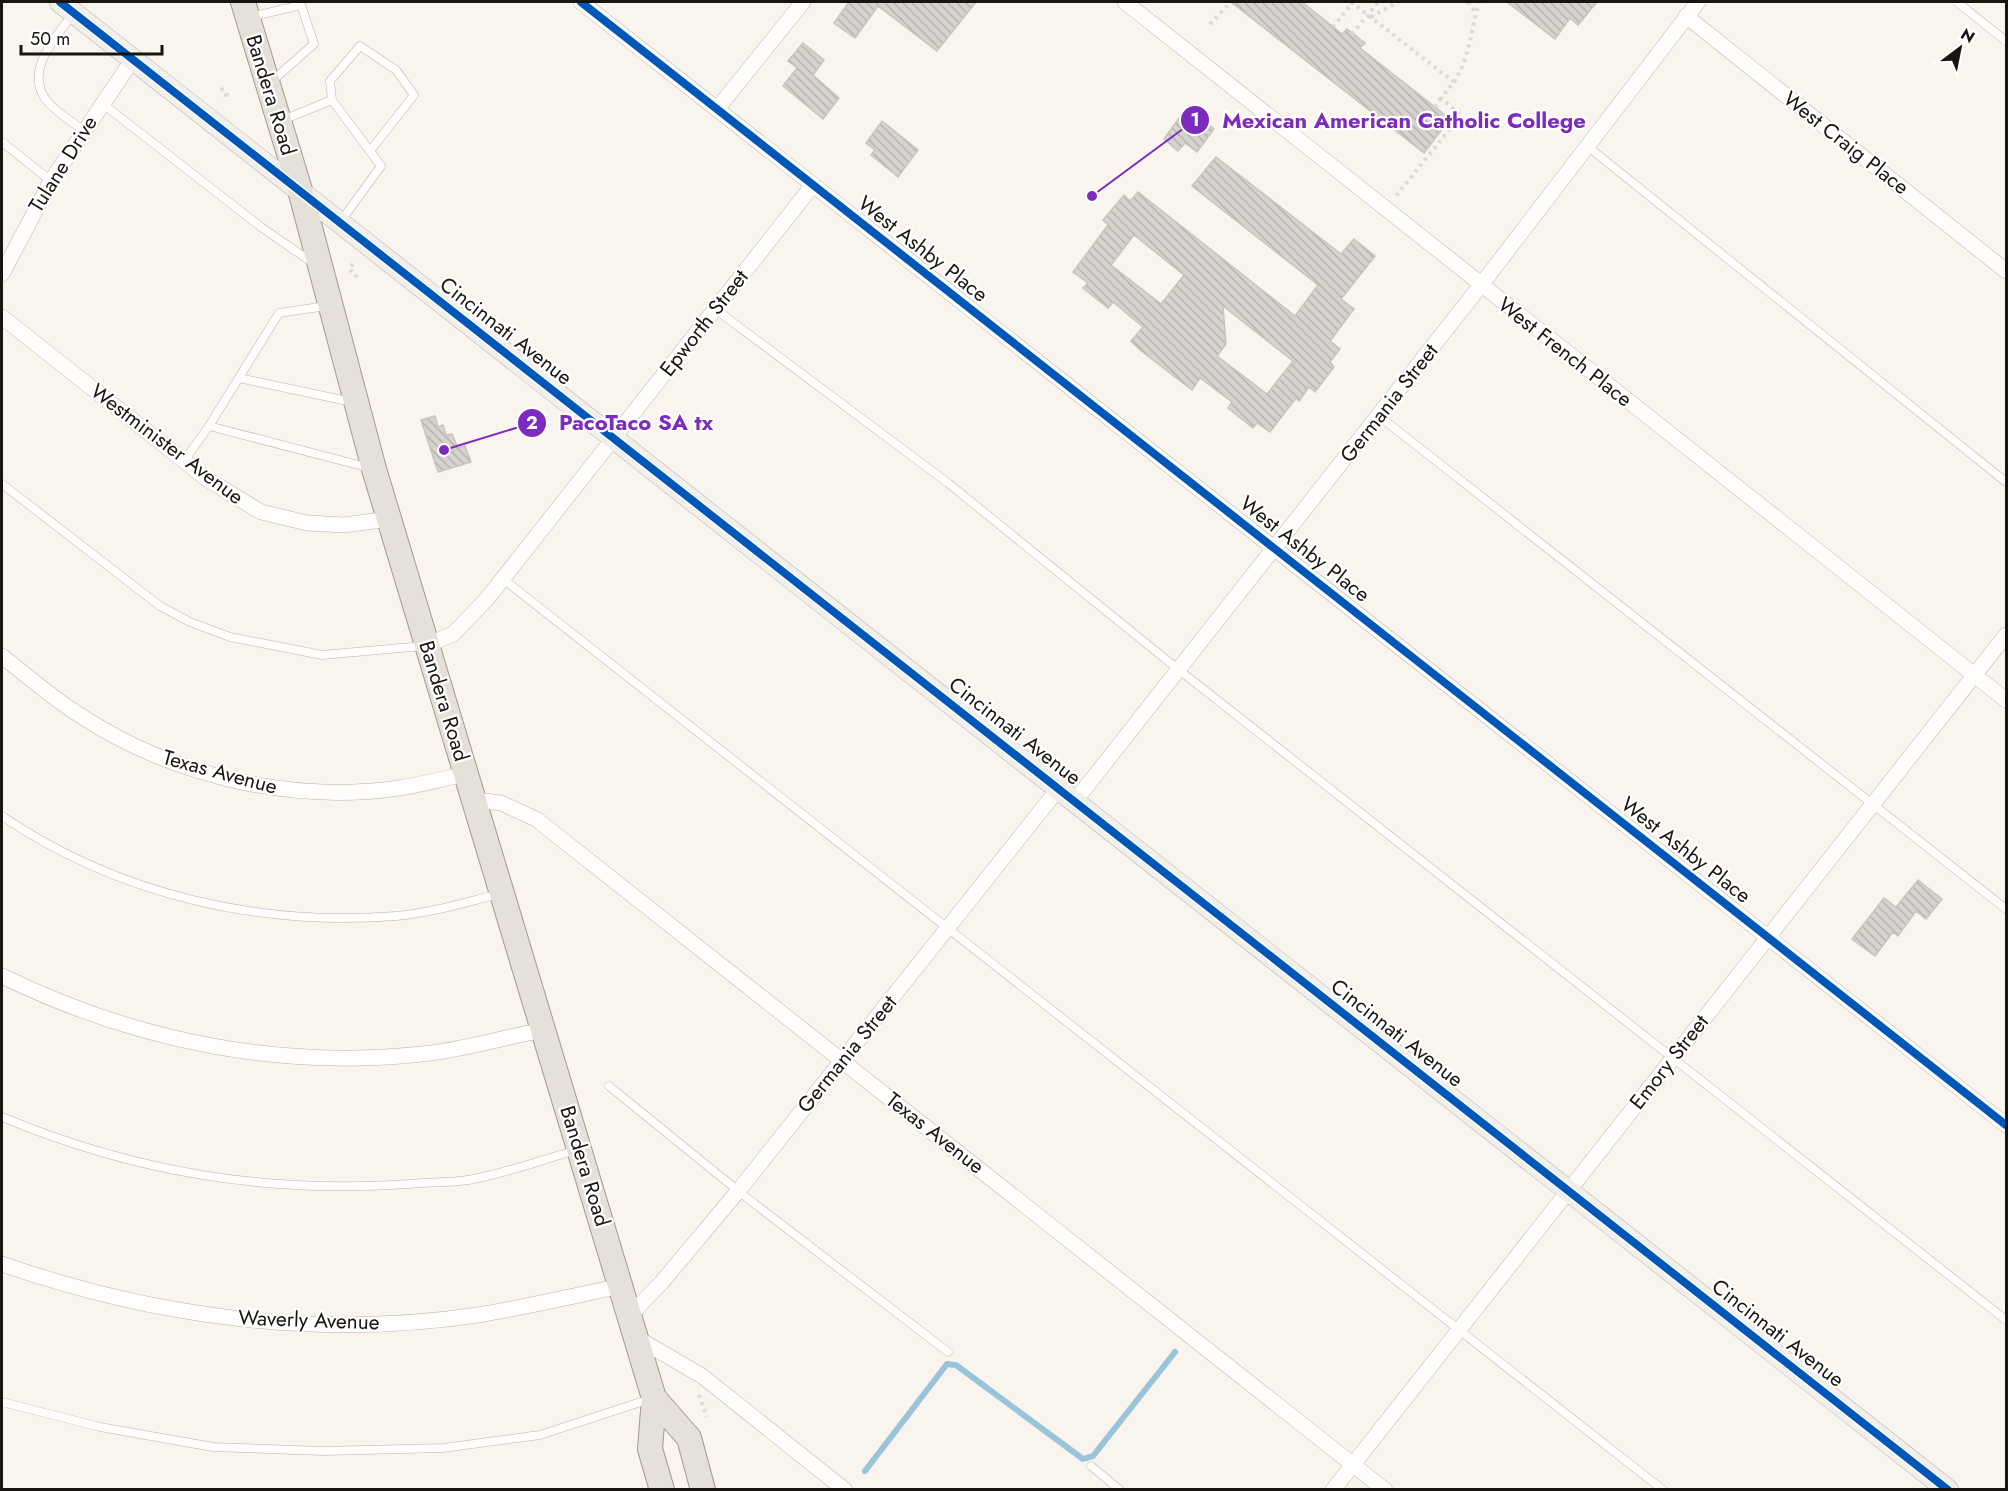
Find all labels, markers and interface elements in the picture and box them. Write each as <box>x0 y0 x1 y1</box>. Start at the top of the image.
scale bar <box>21 18 162 56</box>
north arrow <box>1930 18 1990 78</box>
text: N <box>1956 23 1979 49</box>
text: 50 m <box>30 26 70 52</box>
street label: Bandera Road <box>238 31 304 159</box>
street label: West Craig Place <box>1777 84 1915 202</box>
callout: Mexican American Catholic College <box>1180 100 1598 140</box>
text: Mexican American Catholic College <box>1222 104 1586 136</box>
text: 1 <box>1190 107 1200 133</box>
street label: Tulane Drive <box>21 110 105 218</box>
street label: West Ashby Place <box>852 189 994 309</box>
street label: Epworth Street <box>653 263 755 383</box>
street label: Cincinnati Avenue <box>433 270 579 392</box>
street label: West French Place <box>1491 290 1639 414</box>
street label: Germania Street <box>1333 337 1445 469</box>
street label: Westminister Avenue <box>84 376 250 512</box>
callout: PacoTaco SA tx <box>517 403 725 443</box>
text: PacoTaco SA tx <box>559 406 713 438</box>
text: 2 <box>526 410 538 436</box>
street label: West Ashby Place <box>1234 489 1376 609</box>
street label: Bandera Road <box>411 637 477 765</box>
street label: Cincinnati Avenue <box>942 670 1088 792</box>
street label: Texas Avenue <box>159 742 281 802</box>
street label: West Ashby Place <box>1615 790 1757 910</box>
street label: Cincinnati Avenue <box>1324 972 1470 1094</box>
street label: Germania Street <box>790 989 904 1119</box>
street label: Emory Street <box>1622 1008 1716 1116</box>
street label: Texas Avenue <box>880 1085 991 1181</box>
street label: Bandera Road <box>552 1102 618 1230</box>
street label: Cincinnati Avenue <box>1705 1272 1851 1394</box>
street label: Waverly Avenue <box>238 1303 380 1337</box>

